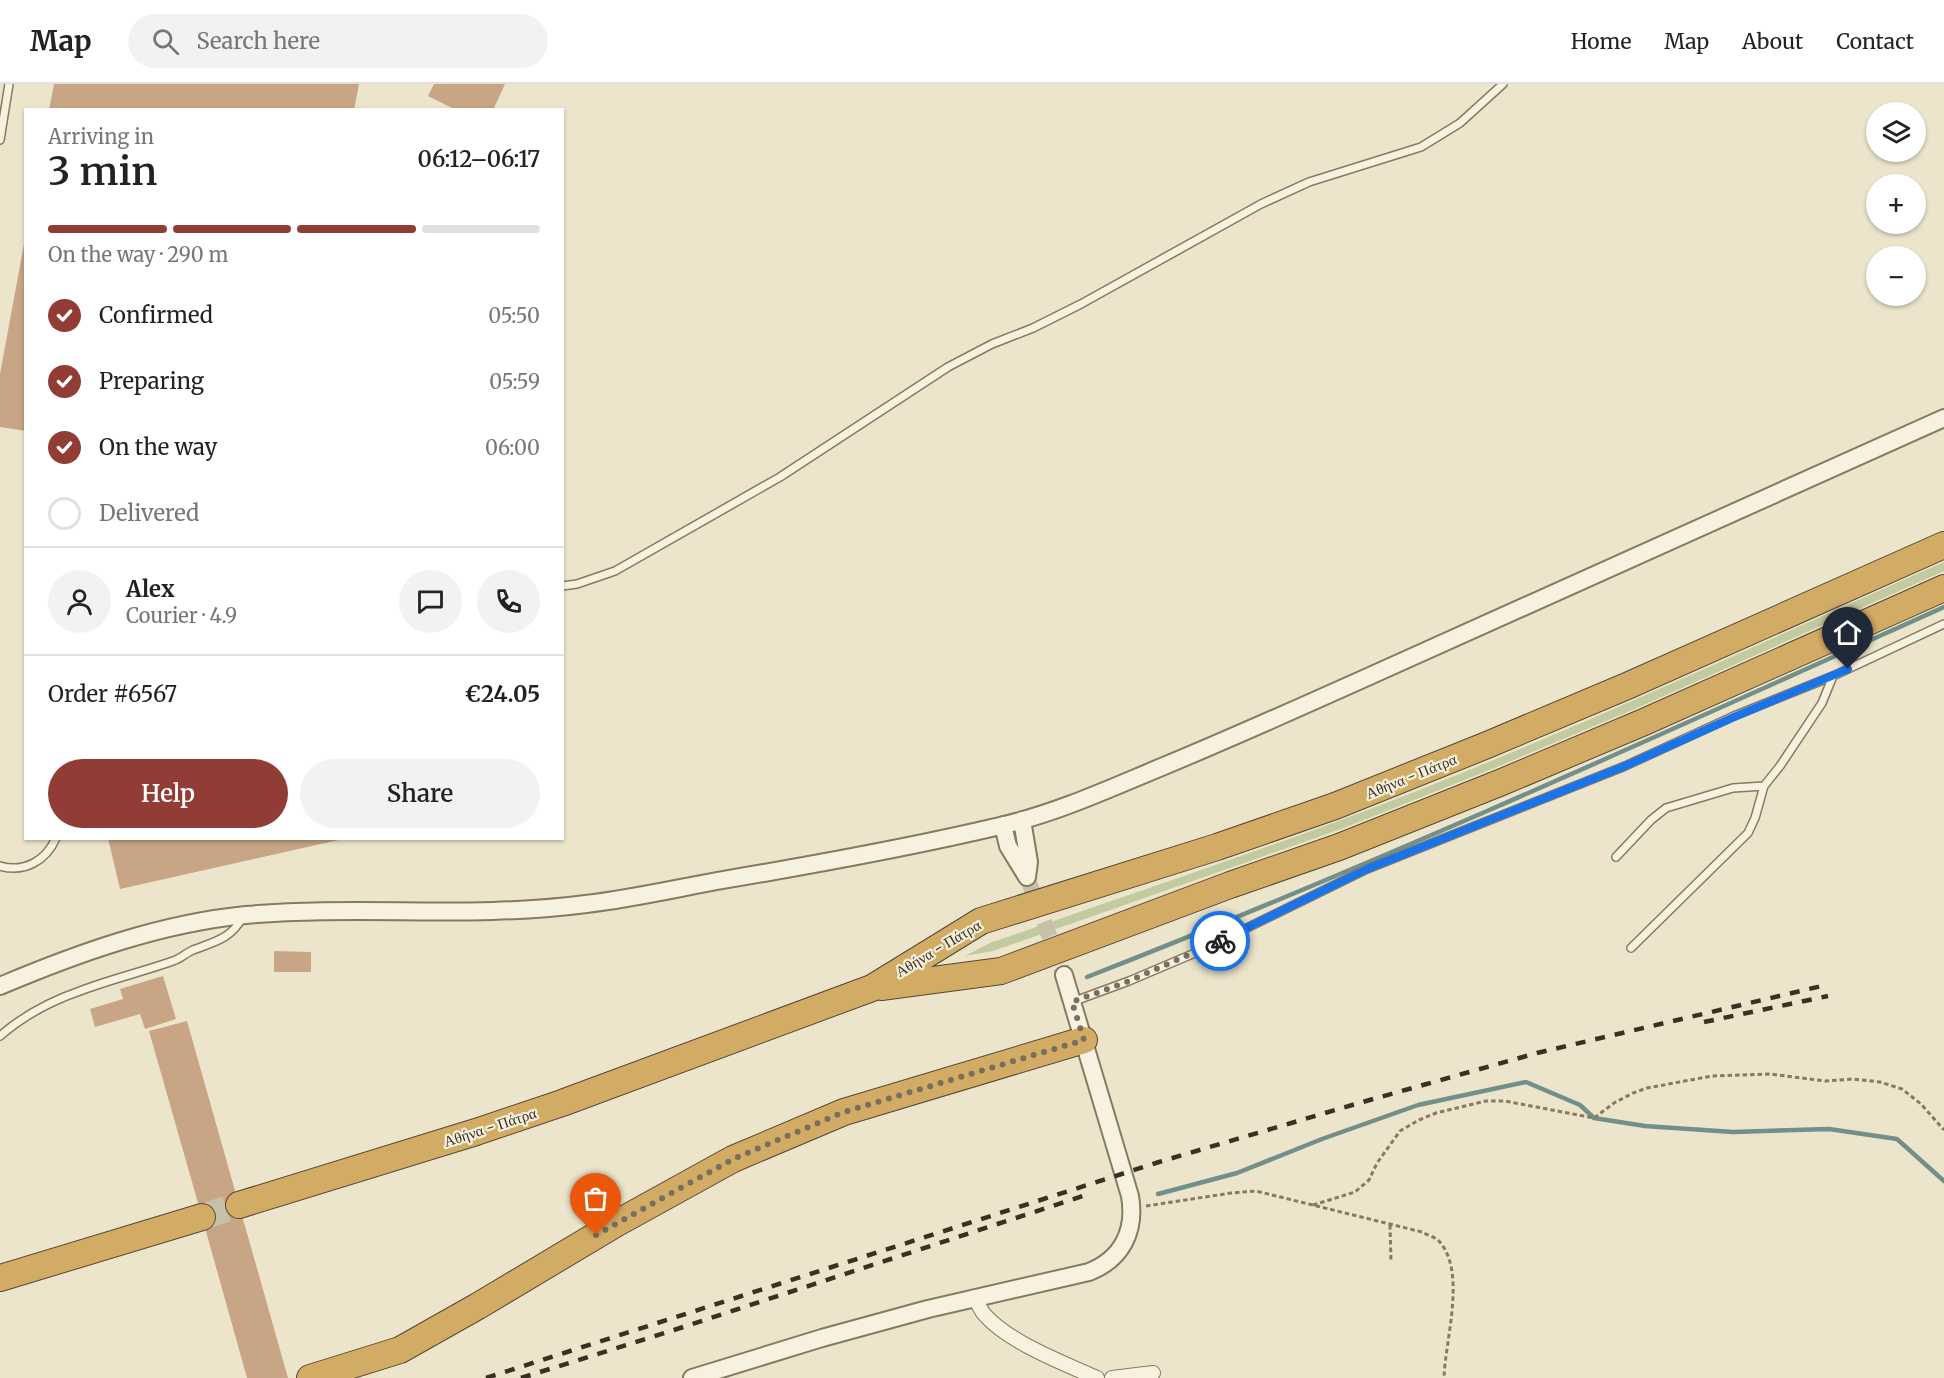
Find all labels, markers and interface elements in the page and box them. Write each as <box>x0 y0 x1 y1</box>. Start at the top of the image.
search box <box>128 14 548 68</box>
text: Map <box>30 23 92 59</box>
icon: search <box>149 25 182 58</box>
text: Search here <box>197 27 320 55</box>
text: Home <box>1571 28 1631 55</box>
text: Map <box>1664 28 1709 55</box>
text: About <box>1742 28 1803 55</box>
text: Contact <box>1836 28 1914 55</box>
map controls <box>1866 102 1926 306</box>
button: layers <box>1866 102 1926 162</box>
text: Arriving in <box>48 124 154 149</box>
text: 06:12–06:17 <box>418 145 540 173</box>
text: 3 min <box>48 147 157 196</box>
button: + <box>1866 174 1926 234</box>
text: On the way · 290 m <box>48 242 228 267</box>
button: − <box>1866 246 1926 306</box>
icon: check <box>48 299 81 332</box>
text: Confirmed <box>99 301 213 329</box>
text: 05:50 <box>488 303 540 328</box>
icon: check <box>48 365 81 398</box>
text: Preparing <box>99 367 204 395</box>
text: 05:59 <box>489 369 540 394</box>
icon: check <box>48 431 81 464</box>
text: On the way <box>99 433 217 461</box>
text: 06:00 <box>485 435 540 460</box>
text: Delivered <box>99 499 199 527</box>
button: person <box>48 570 111 633</box>
button: chat <box>399 570 462 633</box>
button: phone <box>477 570 540 633</box>
text: Alex <box>126 575 175 603</box>
text: Courier · 4.9 <box>126 603 237 628</box>
pin <box>1822 607 1873 669</box>
icon: home <box>1831 616 1864 649</box>
text: Order #6567 <box>48 680 177 708</box>
text: €24.05 <box>464 680 540 708</box>
street label: Αθήνα - Πάτρα <box>1363 749 1459 803</box>
button: Help <box>48 759 288 828</box>
button: Share <box>300 759 540 828</box>
courier <box>1190 911 1250 971</box>
street label: Αθήνα - Πάτρα <box>892 915 984 981</box>
icon: bike <box>1204 925 1237 958</box>
street label: Αθήνα - Πάτρα <box>441 1103 539 1151</box>
pin <box>570 1173 621 1235</box>
icon: bag <box>579 1182 612 1215</box>

